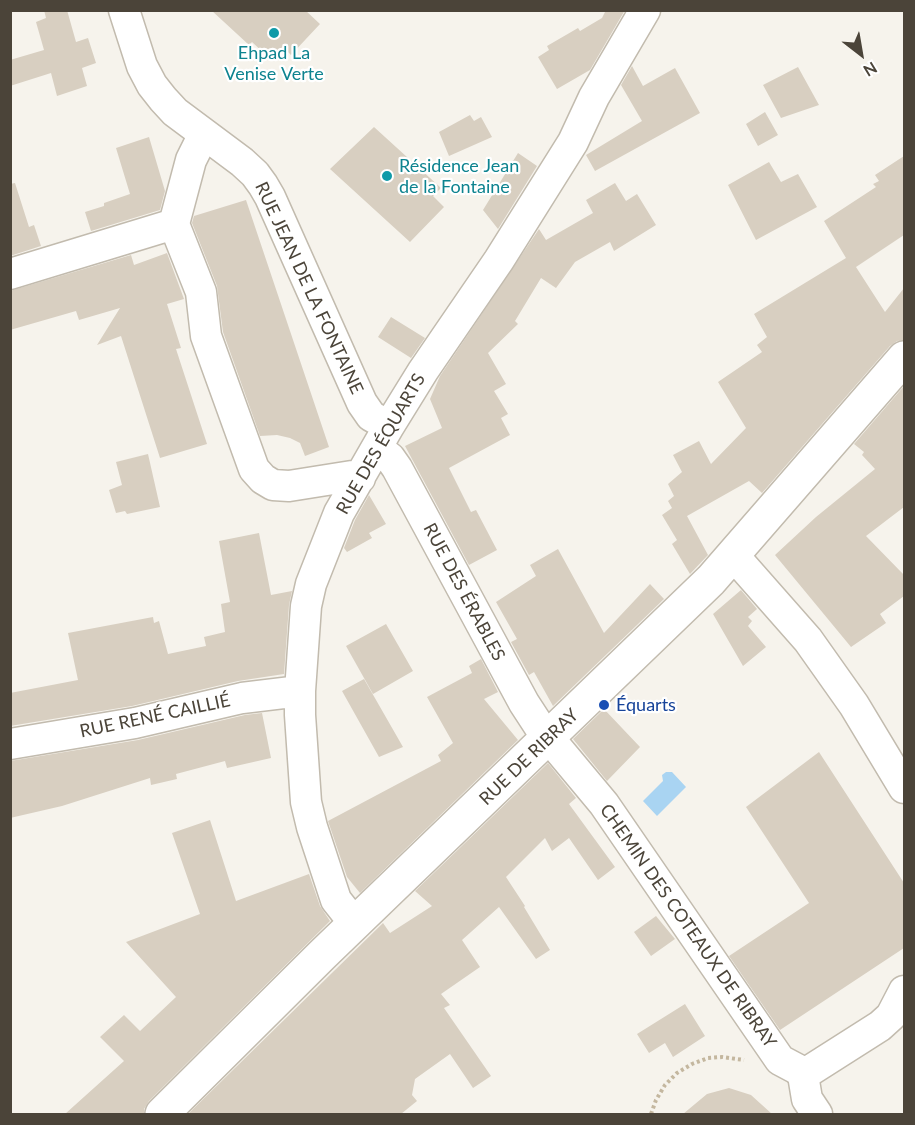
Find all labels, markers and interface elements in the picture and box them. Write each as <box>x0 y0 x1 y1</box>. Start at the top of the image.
north arrow <box>831 24 891 84</box>
marker: Ehpad La Venise Verte <box>267 26 281 40</box>
place label: Ehpad La Venise Verte <box>224 42 324 84</box>
text: N <box>860 59 881 81</box>
place label: Résidence Jean de la Fontaine <box>399 155 519 198</box>
marker: Résidence Jean de la Fontaine <box>380 169 394 183</box>
street label: RUE JEAN DE LA FONTAINE <box>250 178 368 398</box>
street label: RUE DES ÉQUARTS <box>332 370 430 518</box>
street label: RUE DES ÉRABLES <box>419 519 509 665</box>
street label: RUE RENÉ CAILLIÉ <box>78 690 232 742</box>
place label: Équarts <box>616 694 676 716</box>
marker: Équarts <box>597 698 611 712</box>
street label: RUE DE RIBRAY <box>475 704 583 810</box>
street label: CHEMIN DES COTEAUX DE RIBRAY <box>595 800 781 1052</box>

